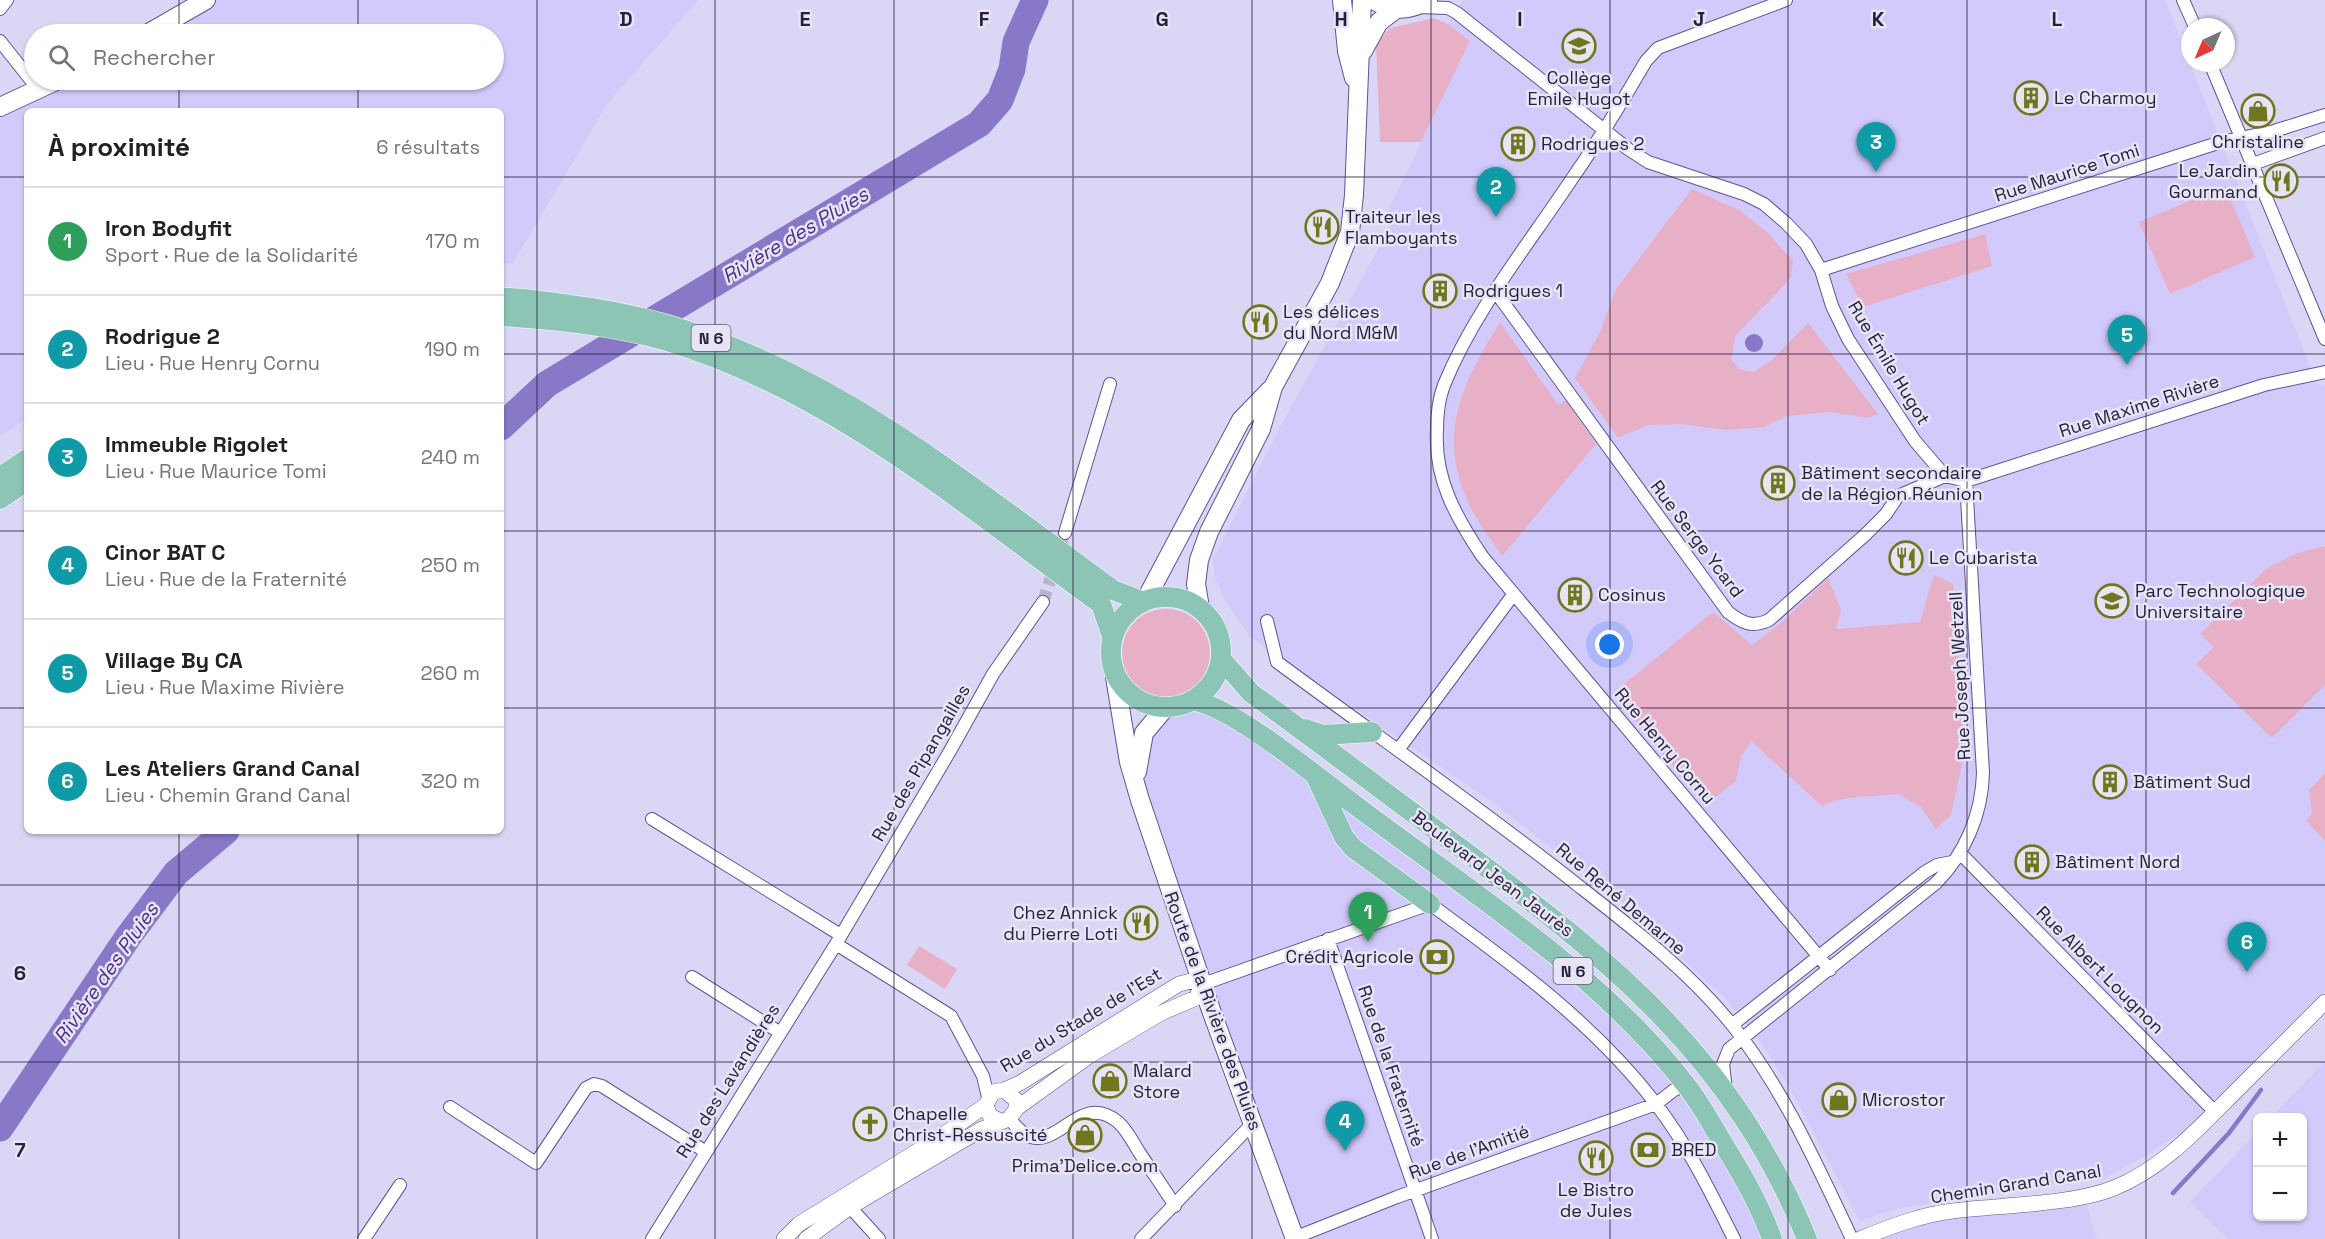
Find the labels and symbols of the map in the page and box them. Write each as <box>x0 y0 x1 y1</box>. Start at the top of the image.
text: D <box>619 6 633 32</box>
text: E <box>799 6 811 32</box>
text: F <box>979 6 990 32</box>
text: G <box>1155 6 1169 32</box>
text: H <box>1334 6 1348 32</box>
text: I <box>1517 6 1523 32</box>
text: J <box>1693 6 1705 32</box>
text: K <box>1872 6 1885 32</box>
text: L <box>2052 6 2063 32</box>
north arrow <box>2181 18 2235 72</box>
school or university icon: Collège Emile Hugot <box>1561 28 1597 64</box>
place label: Collège Emile Hugot <box>1527 66 1631 110</box>
building icon: Le Charmoy <box>2013 80 2049 116</box>
place label: Le Charmoy <box>2054 86 2156 109</box>
shop icon: Christaline <box>2240 93 2276 129</box>
pin: 3 <box>1856 122 1896 172</box>
building icon: Rodrigues 2 <box>1500 126 1536 162</box>
place label: Christaline <box>2212 130 2304 153</box>
place label: Rodrigues 2 <box>1541 132 1644 155</box>
street label: Rue Maurice Tomi <box>1992 138 2142 207</box>
place label: Le Jardin Gourmand <box>2169 159 2258 203</box>
restaurant icon: Le Jardin Gourmand <box>2263 163 2299 199</box>
pin: 2 <box>1476 168 1516 217</box>
water label: Rivière des Pluies <box>717 180 874 289</box>
place label: Traiteur les Flamboyants <box>1345 205 1458 249</box>
restaurant icon: Traiteur les Flamboyants <box>1304 209 1340 245</box>
building icon: Rodrigues 1 <box>1422 273 1458 309</box>
place label: Rodrigues 1 <box>1463 279 1563 302</box>
street label: Rue Émile Hugot <box>1843 296 1936 429</box>
place label: Les délices du Nord M&M <box>1283 300 1398 344</box>
restaurant icon: Les délices du Nord M&M <box>1242 304 1278 340</box>
pin: 5 <box>2108 316 2146 365</box>
road number: N 6 <box>692 325 730 351</box>
street label: Rue Maxime Rivière <box>2056 369 2222 442</box>
place label: Bâtiment secondaire de la Région Réunion <box>1801 461 1983 505</box>
building icon: Bâtiment secondaire de la Région Réunion <box>1760 465 1796 501</box>
street label: Rue Serge Ycard <box>1646 475 1749 602</box>
restaurant icon: Le Cubarista <box>1888 540 1924 576</box>
place label: Le Cubarista <box>1929 546 2038 569</box>
building icon: Cosinus <box>1557 577 1593 613</box>
place label: Parc Technologique Universitaire <box>2135 579 2306 623</box>
place label: Cosinus <box>1598 583 1666 606</box>
school or university icon: Parc Technologique Universitaire <box>2094 583 2130 619</box>
street label: Rue Joseph Wetzell <box>1944 591 1975 761</box>
your location <box>1595 630 1624 659</box>
street label: Rue des Pipangailles <box>866 680 975 845</box>
street label: Rue Henry Cornu <box>1610 683 1721 809</box>
building icon: Bâtiment Sud <box>2092 764 2128 800</box>
place label: Bâtiment Sud <box>2133 770 2251 793</box>
street label: Boulevard Jean Jaurès <box>1408 805 1579 942</box>
street label: Rue René Demarne <box>1552 837 1691 960</box>
building icon: Bâtiment Nord <box>2014 844 2050 880</box>
place label: Bâtiment Nord <box>2055 850 2180 873</box>
street label: Route de la Rivière des Pluies <box>1159 888 1267 1133</box>
pin: 1 <box>1348 892 1388 942</box>
water label: Rivière des Pluies <box>48 896 165 1048</box>
place label: Chez Annick du Pierre Loti <box>1003 901 1118 945</box>
street label: Rue Albert Lougnon <box>2031 901 2169 1039</box>
restaurant icon: Chez Annick du Pierre Loti <box>1123 905 1159 941</box>
pin: 6 <box>2228 922 2266 972</box>
bank icon: Crédit Agricole <box>1419 939 1455 975</box>
place label: Crédit Agricole <box>1286 945 1414 968</box>
road number: N 6 <box>1554 958 1592 984</box>
text: 6 <box>14 960 26 986</box>
street label: Rue du Stade de l'Est <box>996 962 1166 1077</box>
street label: Rue de la Fraternité <box>1353 982 1430 1150</box>
street label: Rue des Lavandières <box>671 999 784 1162</box>
place label: Malard Store <box>1133 1059 1192 1103</box>
shop icon: Malard Store <box>1092 1063 1128 1099</box>
shop icon: Microstor <box>1821 1082 1857 1118</box>
place label: Microstor <box>1862 1088 1946 1111</box>
place label: Chapelle Christ-Ressuscité <box>893 1102 1048 1146</box>
pin: 4 <box>1326 1102 1364 1151</box>
church icon: Chapelle Christ-Ressuscité <box>852 1106 888 1142</box>
shop icon: Prima'Delice.com <box>1067 1117 1103 1153</box>
street label: Rue de l'Amitié <box>1405 1119 1532 1184</box>
bank icon: BRED <box>1630 1132 1666 1168</box>
text: 7 <box>14 1137 26 1163</box>
place label: BRED <box>1671 1138 1716 1161</box>
restaurant icon: Le Bistro de Jules <box>1578 1140 1614 1176</box>
place label: Prima'Delice.com <box>1012 1154 1158 1177</box>
street label: Chemin Grand Canal <box>1929 1159 2103 1208</box>
place label: Le Bistro de Jules <box>1558 1178 1634 1222</box>

